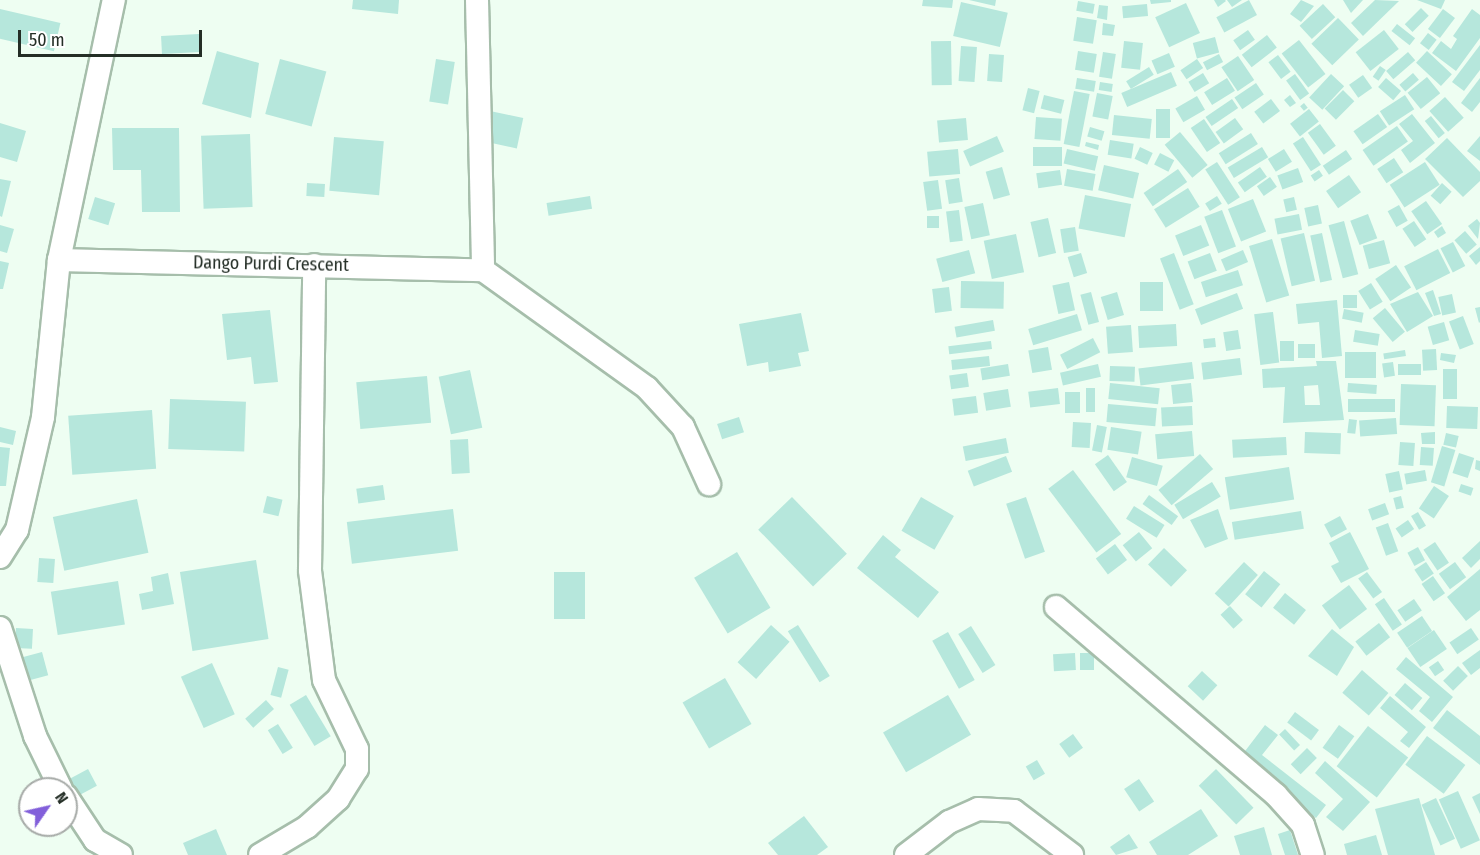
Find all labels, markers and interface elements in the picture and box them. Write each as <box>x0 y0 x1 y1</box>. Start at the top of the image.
scale bar <box>21 18 206 56</box>
text: 50 m <box>29 29 65 51</box>
street label: Dango Purdi Crescent <box>193 252 349 276</box>
north arrow <box>18 777 78 837</box>
text: N <box>51 788 72 807</box>

